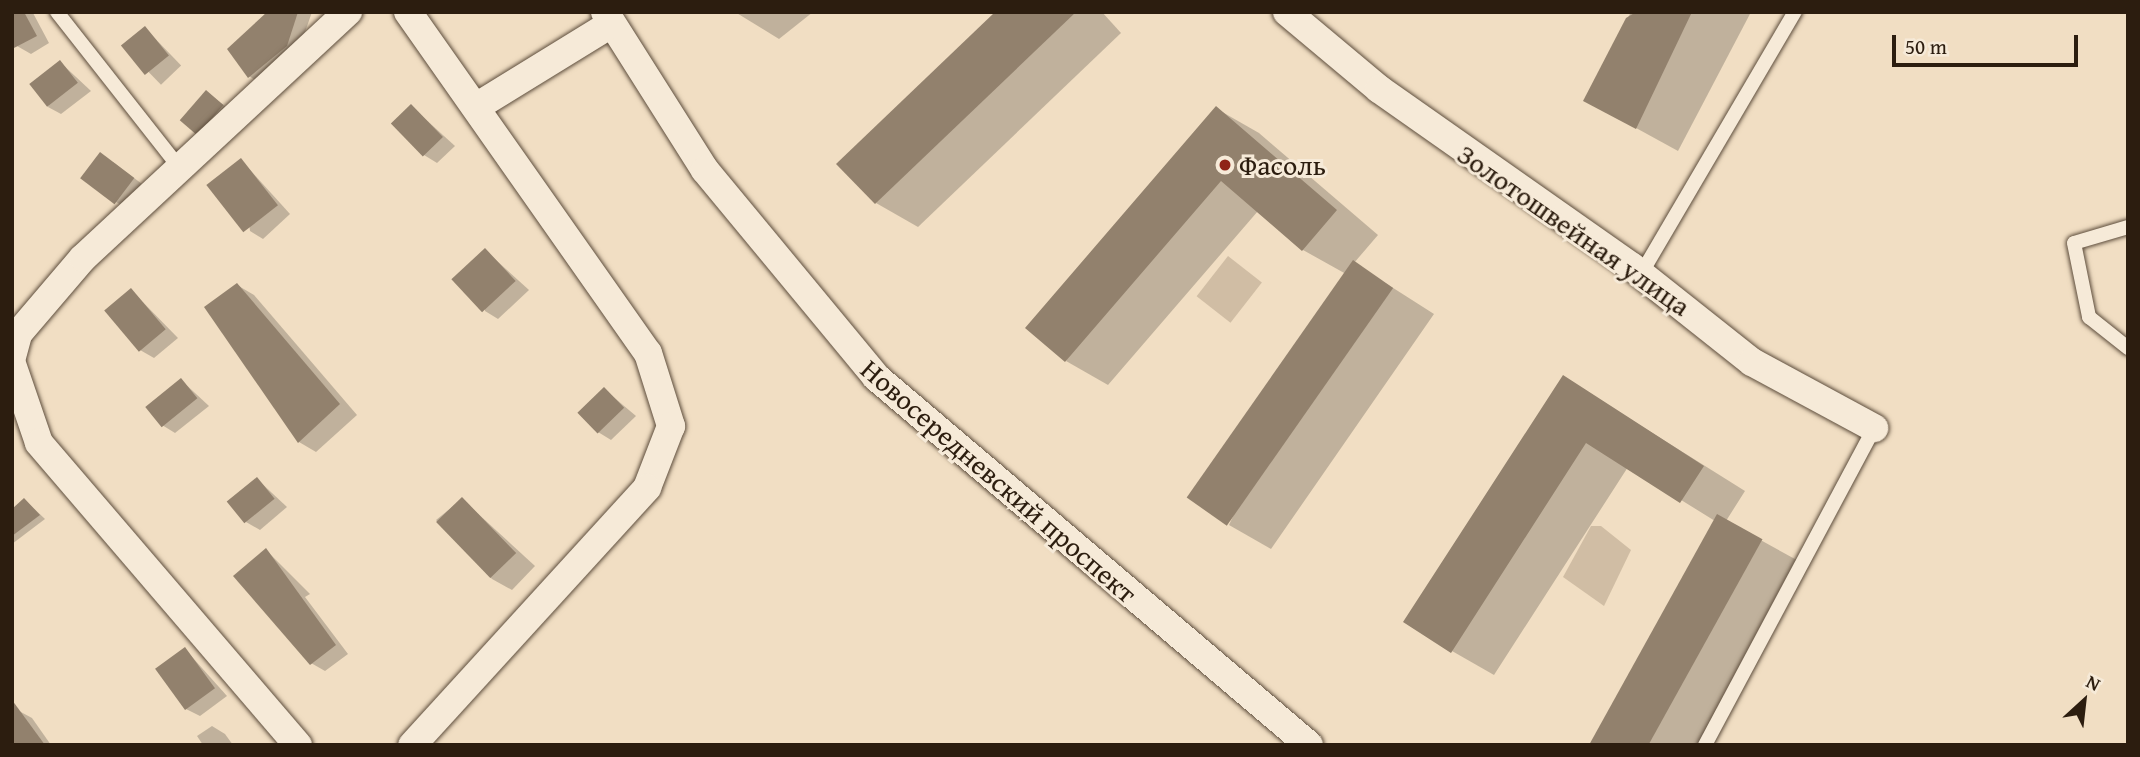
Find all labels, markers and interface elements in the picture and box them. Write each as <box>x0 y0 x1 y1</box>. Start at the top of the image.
scale bar <box>1895 21 2080 65</box>
text: 50 m <box>1905 31 1947 62</box>
street label: Золотошвейная улица <box>1451 137 1697 323</box>
place label: Фасоль <box>1239 148 1326 182</box>
marker: Фасоль <box>1217 157 1233 173</box>
street label: Новосередневский проспект <box>854 352 1144 610</box>
north arrow <box>2049 666 2119 736</box>
text: N <box>2082 667 2106 698</box>

